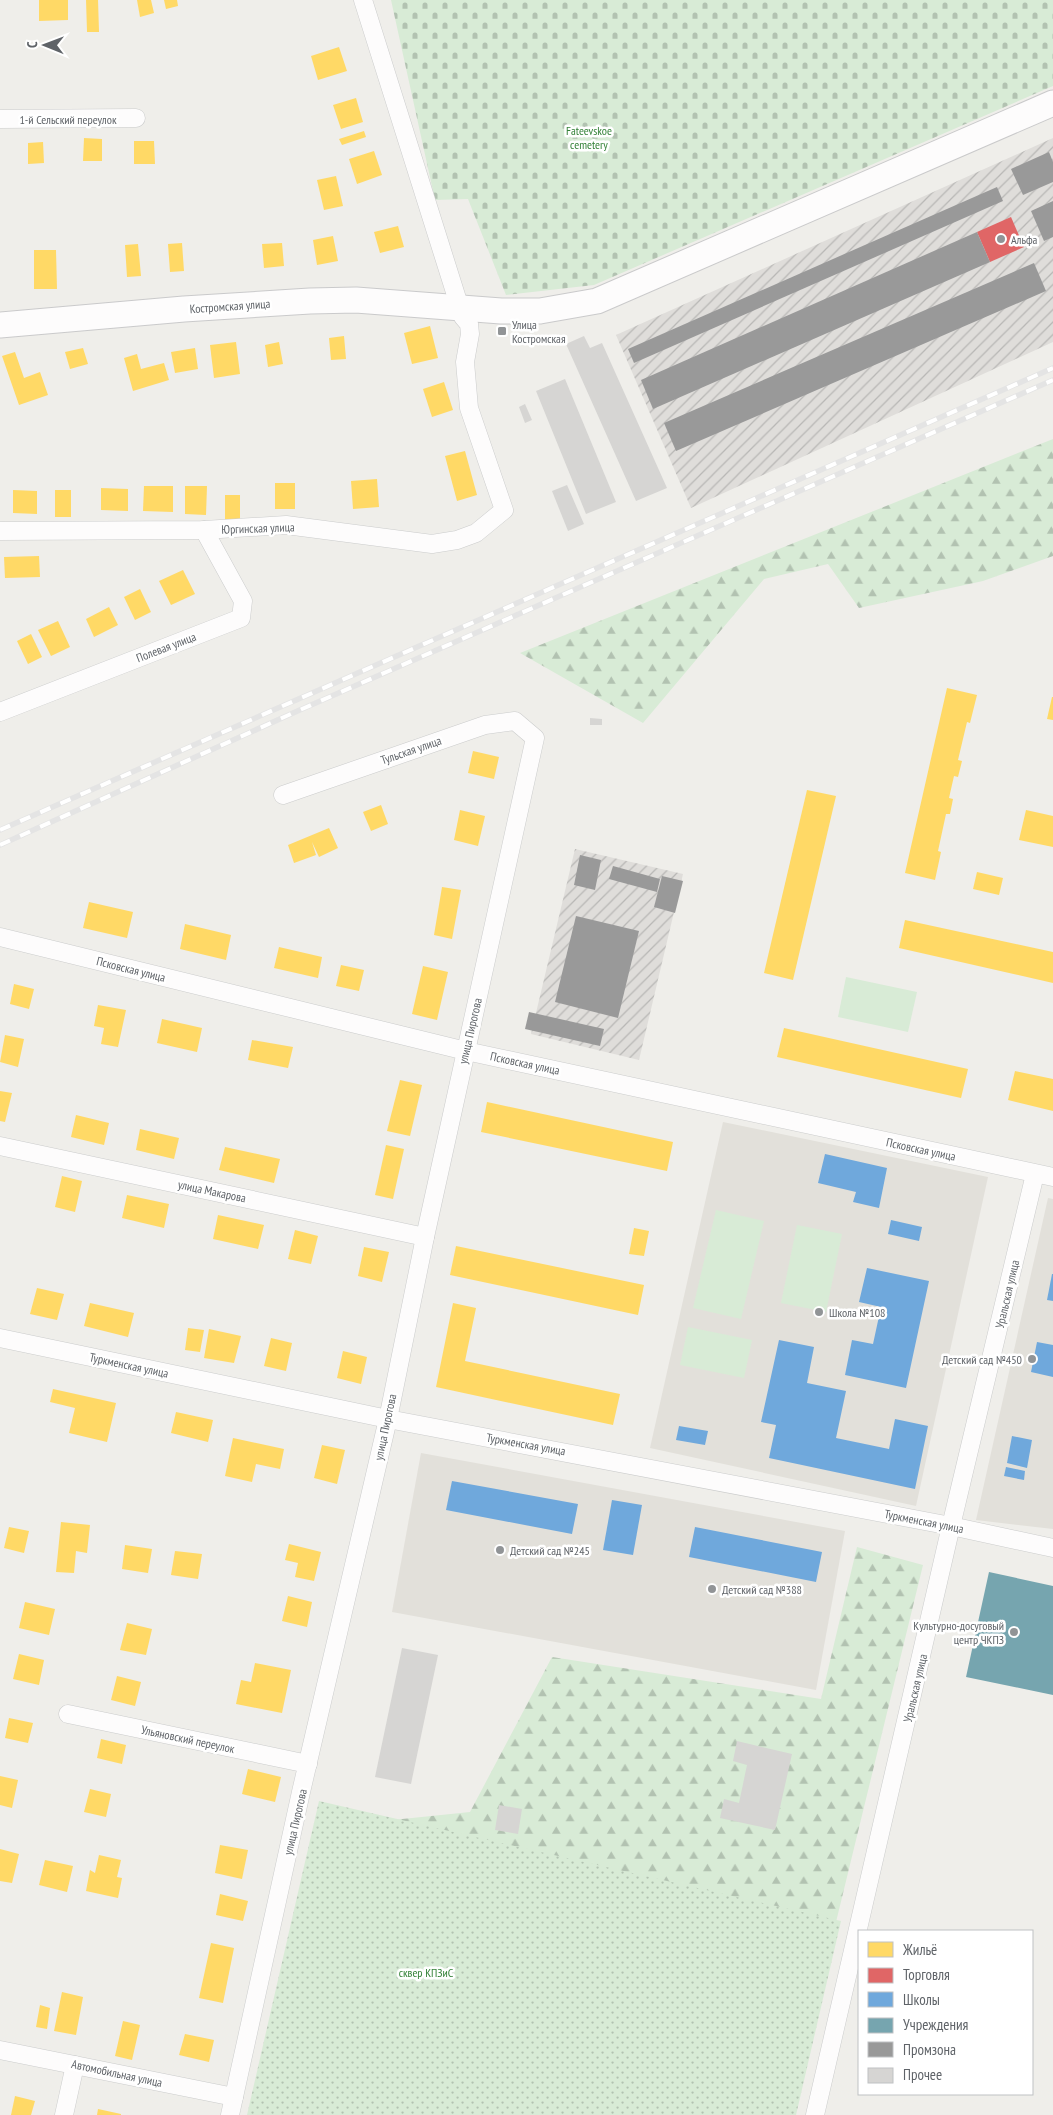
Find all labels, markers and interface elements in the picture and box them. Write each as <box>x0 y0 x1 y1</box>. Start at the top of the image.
north arrow <box>20 20 70 70</box>
text: С <box>23 41 41 48</box>
street label: 1-й Сельский переулок <box>19 112 117 127</box>
park label: Fateevskoe cemetery <box>566 123 612 152</box>
place label: Альфа <box>1011 232 1037 247</box>
marker: Альфа <box>995 233 1007 245</box>
street label: Костромская улица <box>189 296 271 316</box>
place label: Улица Костромская <box>512 317 566 346</box>
marker: Улица Костромская <box>496 325 508 337</box>
street label: Юргинская улица <box>221 519 295 537</box>
street label: Полевая улица <box>134 629 198 665</box>
street label: Тульская улица <box>379 733 444 767</box>
street label: Псковская улица <box>95 953 167 985</box>
street label: улица Пирогова <box>455 996 485 1066</box>
street label: Псковская улица <box>489 1048 561 1078</box>
street label: Псковская улица <box>885 1134 957 1164</box>
street label: улица Макарова <box>177 1176 248 1206</box>
street label: Уральская улица <box>992 1258 1022 1330</box>
place label: Школа №108 <box>829 1305 885 1320</box>
marker: Школа №108 <box>813 1306 825 1318</box>
street label: Туркменская улица <box>88 1349 170 1381</box>
place label: Детский сад №450 <box>942 1352 1022 1367</box>
marker: Детский сад №450 <box>1026 1353 1038 1365</box>
street label: улица Пирогова <box>371 1392 399 1462</box>
street label: Туркменская улица <box>485 1430 567 1458</box>
street label: Туркменская улица <box>883 1506 965 1536</box>
place label: Детский сад №245 <box>510 1543 590 1558</box>
marker: Детский сад №245 <box>494 1544 506 1556</box>
place label: Детский сад №388 <box>722 1582 802 1597</box>
marker: Детский сад №388 <box>706 1583 718 1595</box>
place label: Культурно-досуговый центр ЧКПЗ <box>913 1618 1004 1647</box>
marker: Культурно-досуговый центр ЧКПЗ <box>1008 1626 1020 1638</box>
street label: Уральская улица <box>900 1652 930 1724</box>
street label: Ульяновский переулок <box>140 1722 236 1756</box>
street label: улица Пирогова <box>280 1787 310 1857</box>
legend <box>858 1930 1033 2095</box>
text: Жильё <box>902 1940 937 1959</box>
park label: сквер КПЗиС <box>399 1965 454 1980</box>
text: Торговля <box>903 1965 950 1984</box>
text: Школы <box>903 1990 940 2009</box>
text: Учреждения <box>903 2015 969 2034</box>
text: Промзона <box>903 2040 956 2059</box>
street label: Автомобильная улица <box>70 2056 164 2090</box>
text: Прочее <box>903 2065 942 2084</box>

